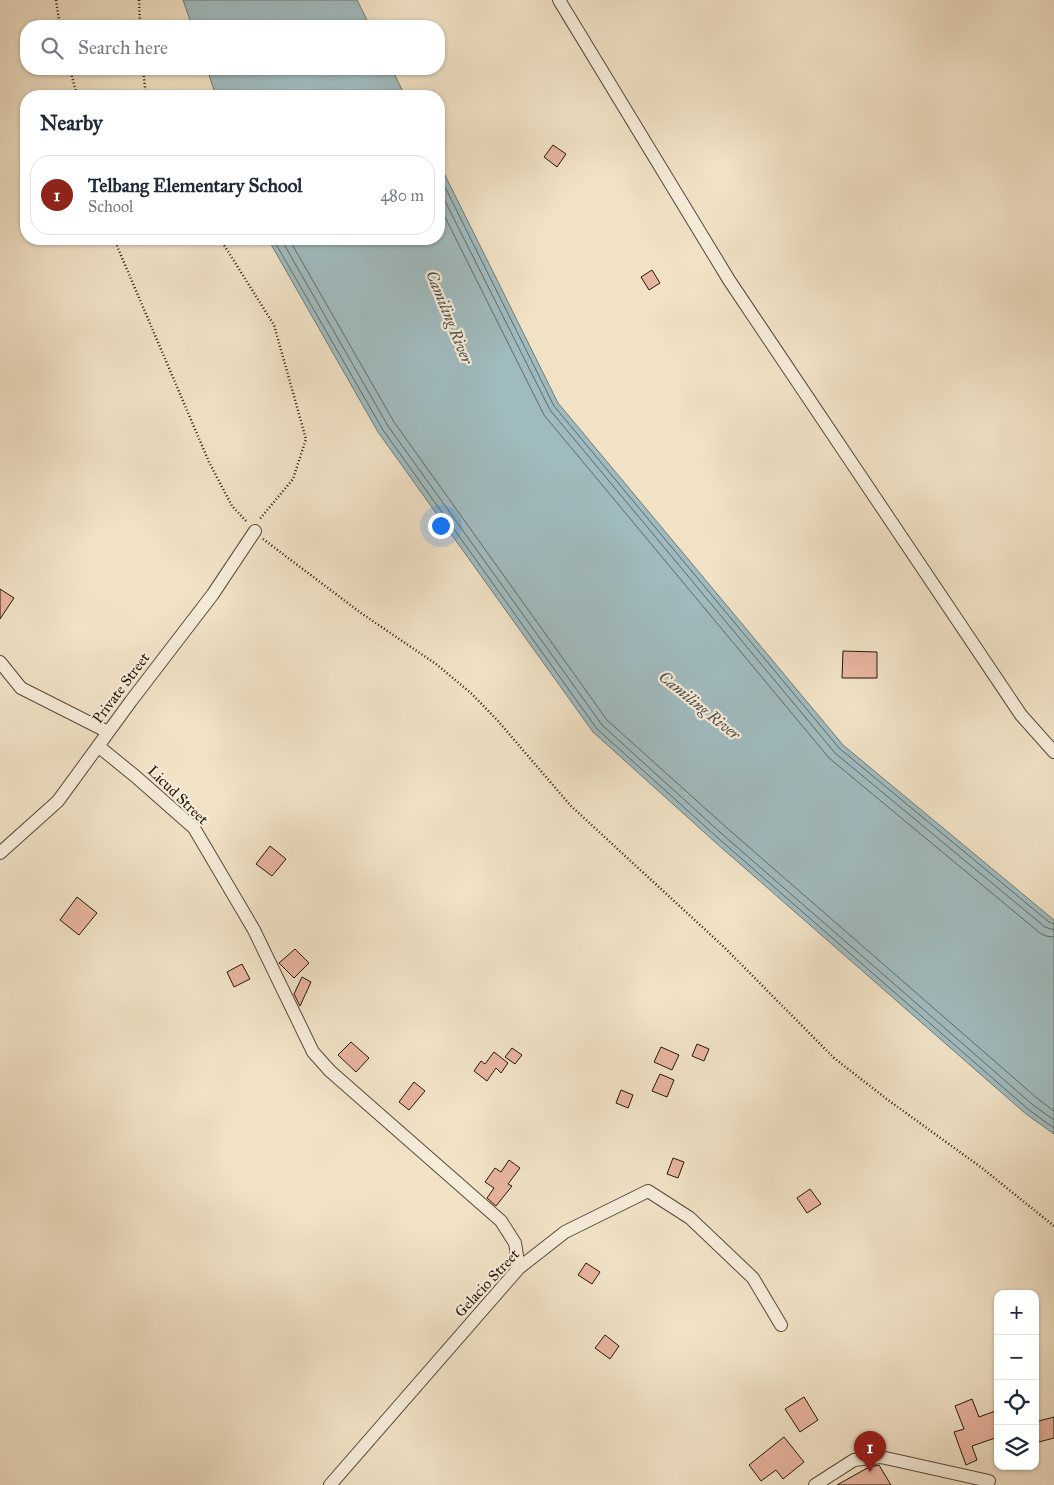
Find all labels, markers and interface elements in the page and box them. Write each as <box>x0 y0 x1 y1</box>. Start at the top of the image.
search box <box>20 20 445 75</box>
icon: search <box>38 34 66 62</box>
text: Search here <box>78 36 168 59</box>
text: Nearby <box>40 110 103 136</box>
text: Telbang Elementary School <box>88 174 302 197</box>
text: 1 <box>54 186 60 205</box>
text: 480 m <box>380 186 424 205</box>
text: School <box>88 197 133 216</box>
water label: Camiling River <box>422 268 477 368</box>
your location <box>428 513 454 539</box>
street label: Private Street <box>89 649 154 727</box>
water label: Camiling River <box>655 667 745 745</box>
street label: Licud Street <box>144 762 213 829</box>
street label: Gelacio Street <box>451 1245 523 1321</box>
map controls <box>994 1290 1039 1470</box>
button: + <box>994 1290 1039 1335</box>
button: − <box>994 1335 1039 1380</box>
button: locate <box>994 1380 1039 1425</box>
button: layers <box>994 1425 1039 1470</box>
pin: 1 <box>854 1431 886 1472</box>

